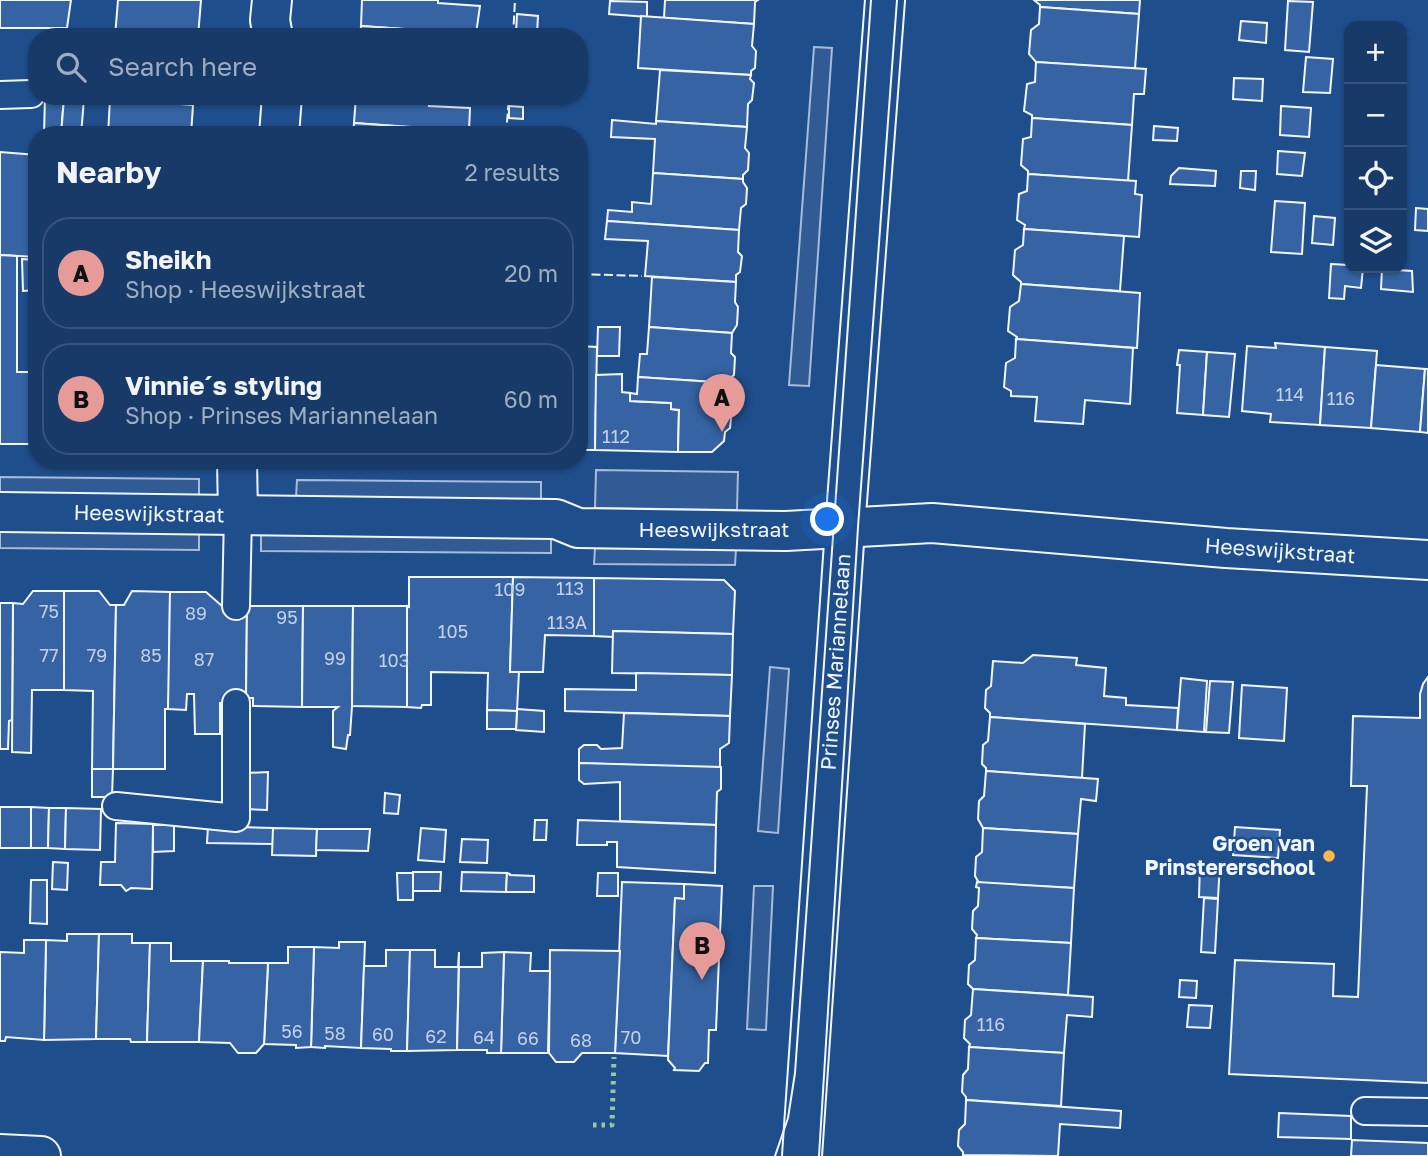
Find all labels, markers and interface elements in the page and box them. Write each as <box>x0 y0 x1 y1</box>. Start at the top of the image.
map controls <box>1344 21 1407 273</box>
button: + <box>1344 21 1407 84</box>
search box <box>28 28 588 105</box>
icon: search <box>52 48 90 86</box>
text: Search here <box>108 51 257 82</box>
button: − <box>1344 84 1407 147</box>
button: locate <box>1344 147 1407 210</box>
text: Nearby <box>56 154 161 190</box>
text: 2 results <box>464 158 560 186</box>
button: layers <box>1344 210 1407 273</box>
text: Sheikh <box>125 244 211 275</box>
text: A <box>73 259 89 287</box>
text: 20 m <box>504 259 558 287</box>
text: Shop · Heeswijkstraat <box>125 275 366 303</box>
text: Vinnie´s styling <box>125 370 322 401</box>
pin: A <box>699 374 745 432</box>
house number: 114 <box>1276 383 1304 405</box>
text: B <box>73 385 89 413</box>
text: 60 m <box>504 385 558 413</box>
house number: 116 <box>1327 387 1355 409</box>
text: Shop · Prinses Mariannelaan <box>125 401 438 429</box>
house number: 112 <box>602 425 630 447</box>
street label: Heeswijkstraat <box>73 499 225 527</box>
your location <box>810 502 844 536</box>
street label: Heeswijkstraat <box>638 516 790 542</box>
street label: Heeswijkstraat <box>1204 532 1356 568</box>
street label: Prinses Mariannelaan <box>814 553 856 771</box>
house number: 113 <box>556 577 584 599</box>
house number: 109 <box>495 578 525 600</box>
house number: 75 <box>39 600 59 622</box>
house number: 89 <box>185 602 207 624</box>
house number: 95 <box>276 606 298 628</box>
house number: 113A <box>547 611 587 633</box>
house number: 105 <box>438 620 468 642</box>
house number: 77 <box>39 644 59 666</box>
house number: 79 <box>87 644 107 666</box>
house number: 85 <box>140 644 162 666</box>
house number: 99 <box>324 647 346 669</box>
house number: 87 <box>194 648 214 670</box>
house number: 103 <box>379 649 409 671</box>
place label: Groen van Prinstererschool <box>1145 830 1315 880</box>
marker: Groen van Prinstererschool <box>1321 848 1337 864</box>
pin: B <box>679 922 725 980</box>
house number: 116 <box>977 1013 1005 1035</box>
house number: 56 <box>281 1020 303 1042</box>
house number: 58 <box>324 1022 346 1044</box>
house number: 60 <box>372 1023 394 1045</box>
house number: 62 <box>425 1025 447 1047</box>
house number: 64 <box>473 1026 495 1048</box>
house number: 70 <box>621 1026 641 1048</box>
house number: 66 <box>517 1027 539 1049</box>
house number: 68 <box>570 1029 592 1051</box>

